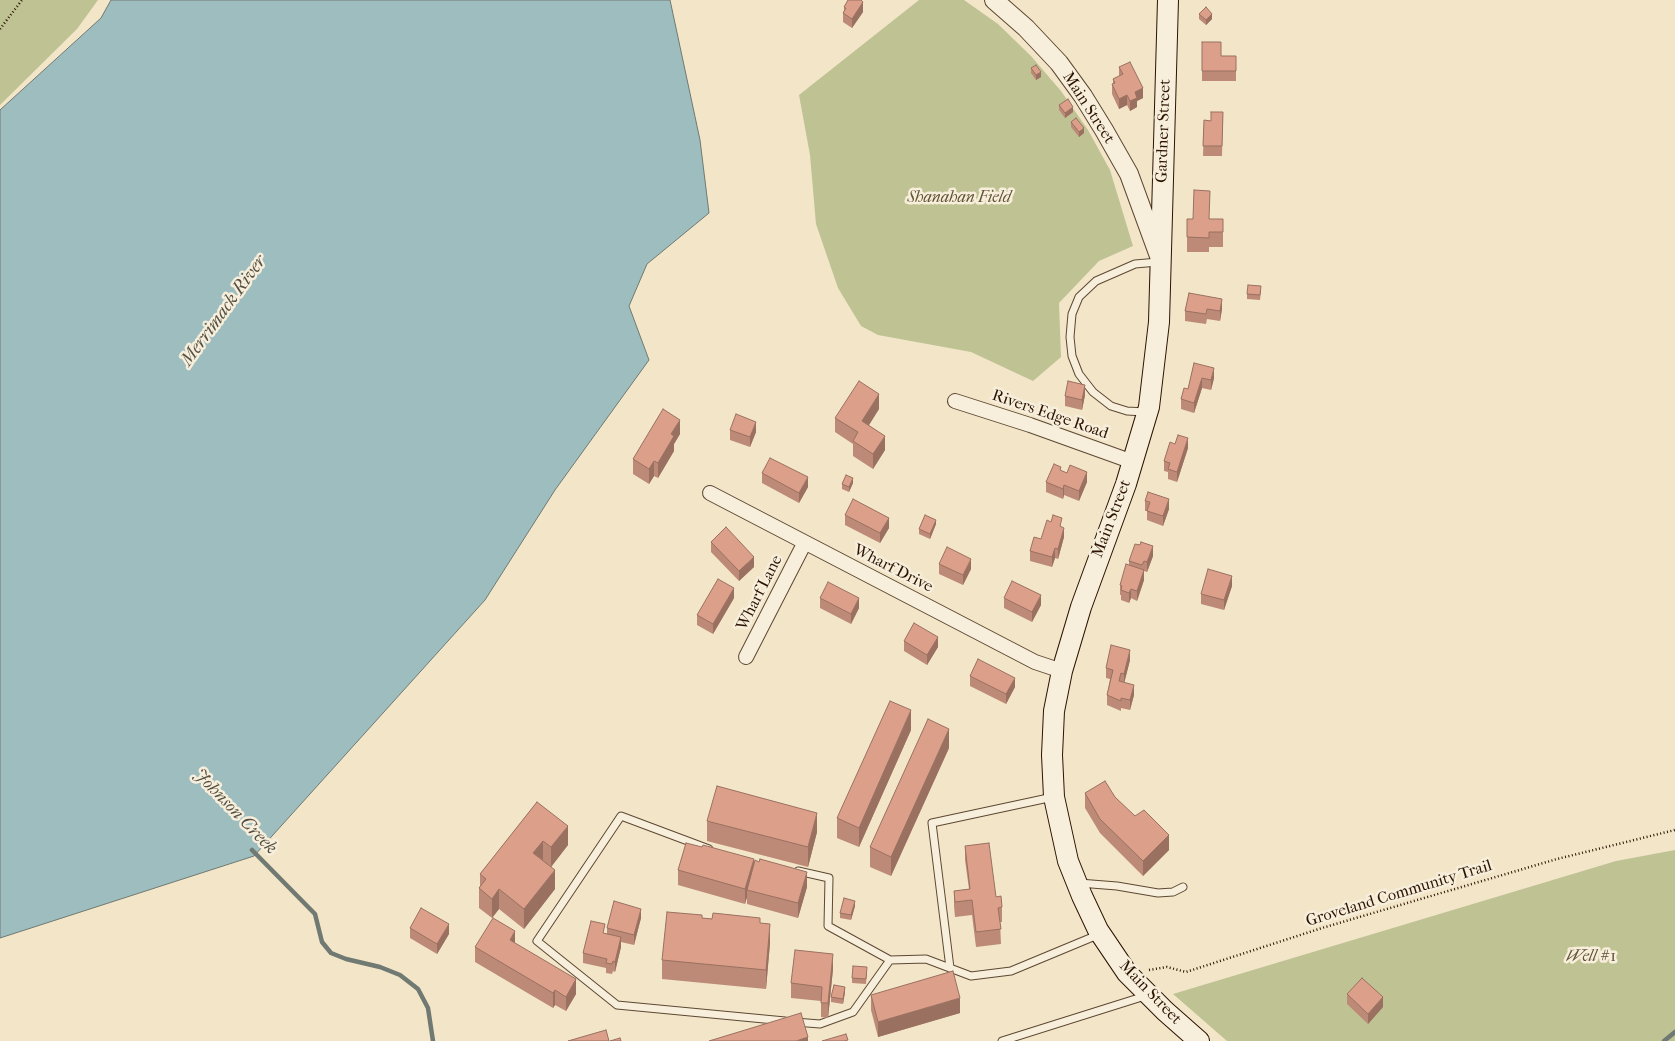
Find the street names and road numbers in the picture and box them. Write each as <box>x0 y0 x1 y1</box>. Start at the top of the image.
street label: Main Street <box>1058 69 1118 147</box>
street label: Gardner Street <box>1153 79 1175 183</box>
street label: Rivers Edge Road <box>989 386 1111 444</box>
street label: Main Street <box>1088 477 1136 561</box>
street label: Wharf Drive <box>850 541 936 597</box>
street label: Wharf Lane <box>733 552 787 634</box>
street label: Groveland Community Trail <box>1304 857 1494 931</box>
street label: Main Street <box>1115 957 1185 1029</box>

